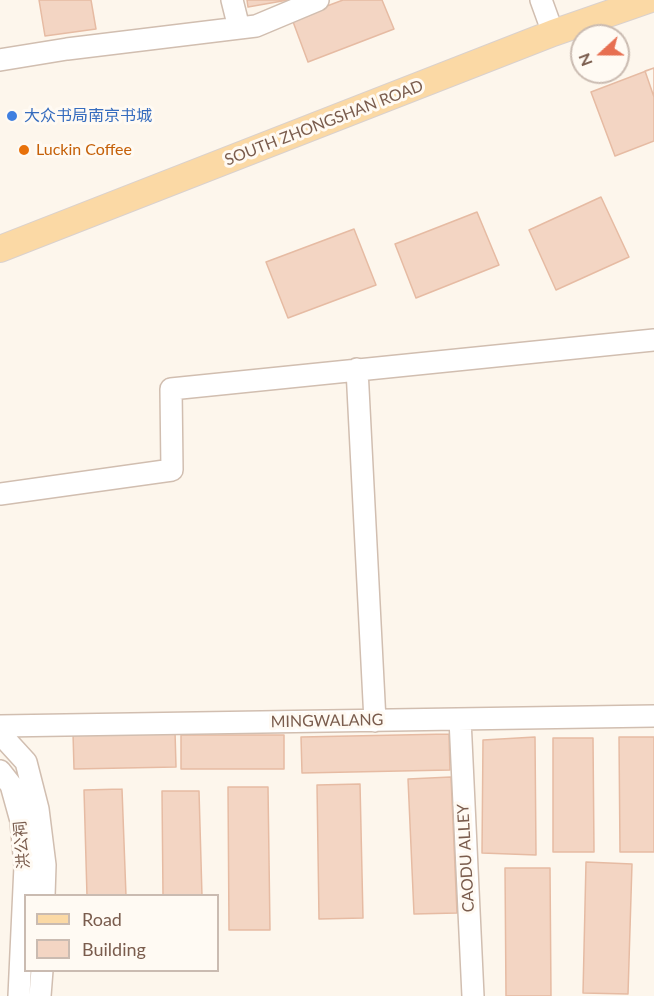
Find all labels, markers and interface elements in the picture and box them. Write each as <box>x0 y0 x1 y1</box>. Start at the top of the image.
north arrow <box>570 24 630 84</box>
text: N <box>574 51 596 69</box>
street label: SOUTH ZHONGSHAN ROAD <box>222 76 426 170</box>
place label: 大众书局南京书城 <box>24 106 152 126</box>
marker: 大众书局南京书城 <box>5 109 19 123</box>
place label: Luckin Coffee <box>36 140 132 160</box>
marker: Luckin Coffee <box>17 143 31 157</box>
street label: MINGWALANG <box>270 710 384 732</box>
street label: CAODU ALLEY <box>454 803 478 913</box>
street label: 洪公祠 <box>10 820 34 870</box>
legend <box>24 894 219 972</box>
text: Road <box>82 908 122 930</box>
text: Building <box>82 938 146 960</box>

